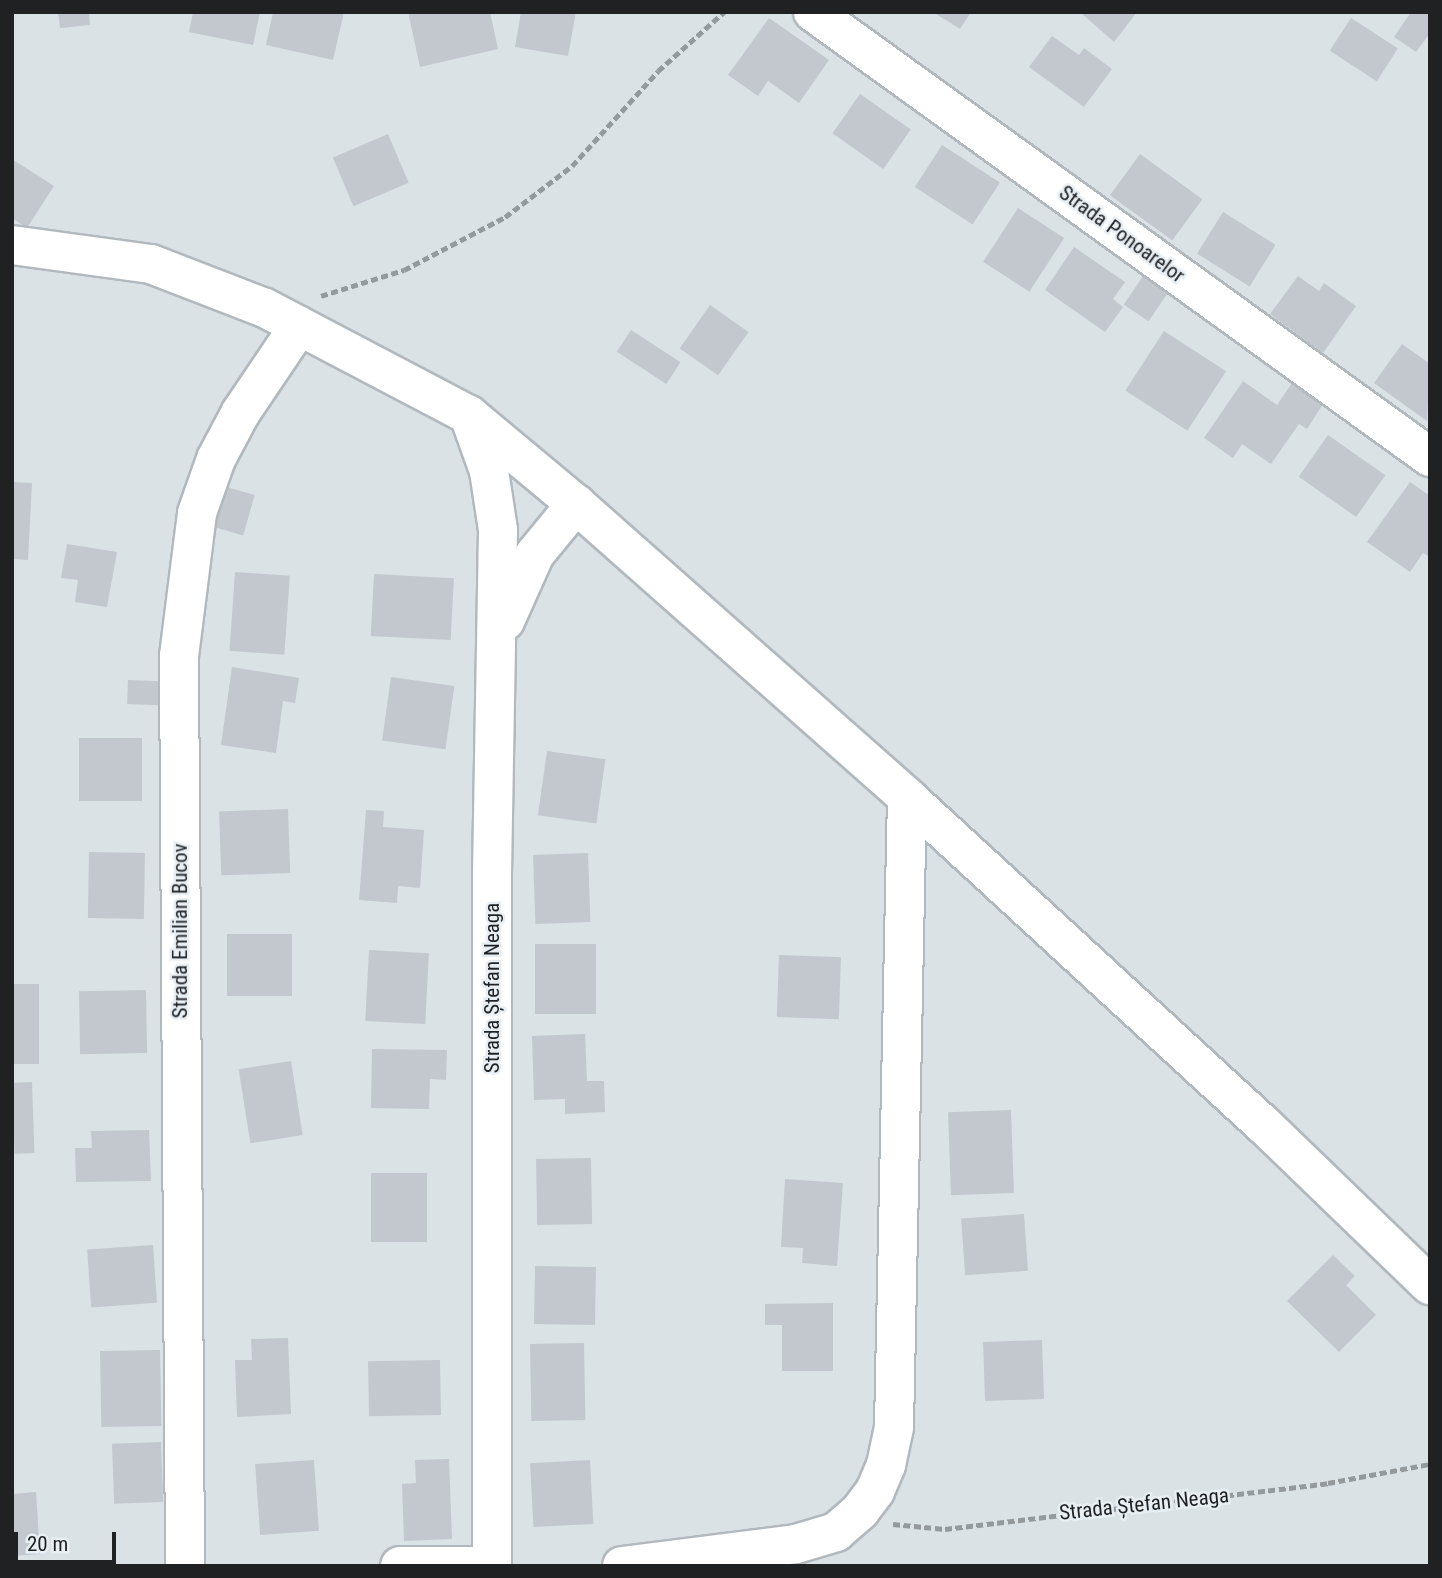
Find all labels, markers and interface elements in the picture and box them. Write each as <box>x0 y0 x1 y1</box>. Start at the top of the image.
street label: Strada Ponoarelor <box>1054 180 1190 288</box>
street label: Strada Emilian Bucov <box>167 844 193 1018</box>
street label: Strada Ștefan Neaga <box>479 903 505 1073</box>
street label: Strada Ștefan Neaga <box>1058 1483 1230 1525</box>
scale bar <box>18 1518 119 1562</box>
text: 20 m <box>27 1532 68 1556</box>

